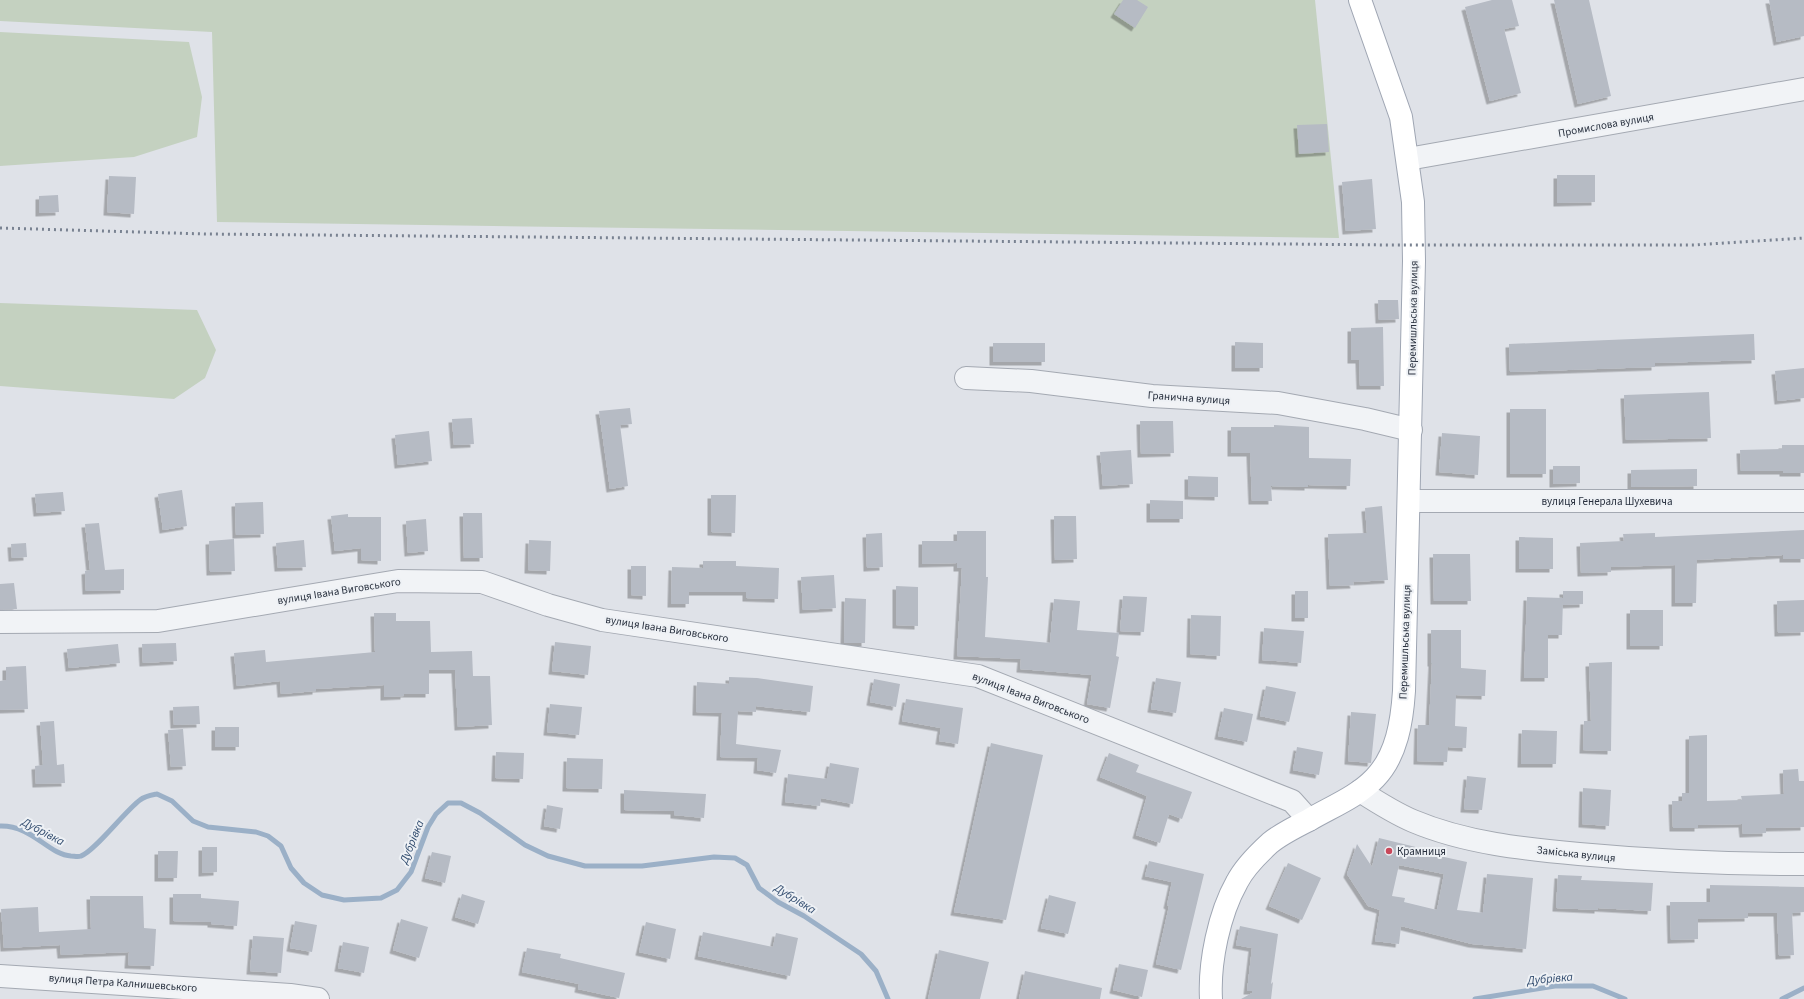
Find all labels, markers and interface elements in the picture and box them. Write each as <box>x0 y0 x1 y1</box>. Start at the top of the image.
street label: Промислова вулиця <box>1557 109 1655 141</box>
street label: Перемишльська вулиця <box>1404 261 1422 375</box>
street label: Гранична вулиця <box>1147 388 1231 408</box>
street label: вулиця Генерала Шухевича <box>1542 494 1672 509</box>
street label: вулиця Івана Виговського <box>276 574 402 608</box>
street label: Перемишльська вулиця <box>1396 584 1414 700</box>
street label: вулиця Івана Виговського <box>604 612 730 646</box>
street label: вулиця Івана Виговського <box>970 669 1092 727</box>
water label: Дубрівка <box>18 813 68 851</box>
water label: Дубрівка <box>395 817 429 867</box>
street label: Заміська вулиця <box>1536 842 1616 866</box>
place label: Крамниця <box>1397 844 1446 859</box>
marker: Крамниця <box>1384 846 1394 856</box>
water label: Дубрівка <box>770 879 819 919</box>
water label: Дубрівка <box>1525 968 1574 990</box>
street label: вулиця Петра Калнишевського <box>48 970 198 996</box>

